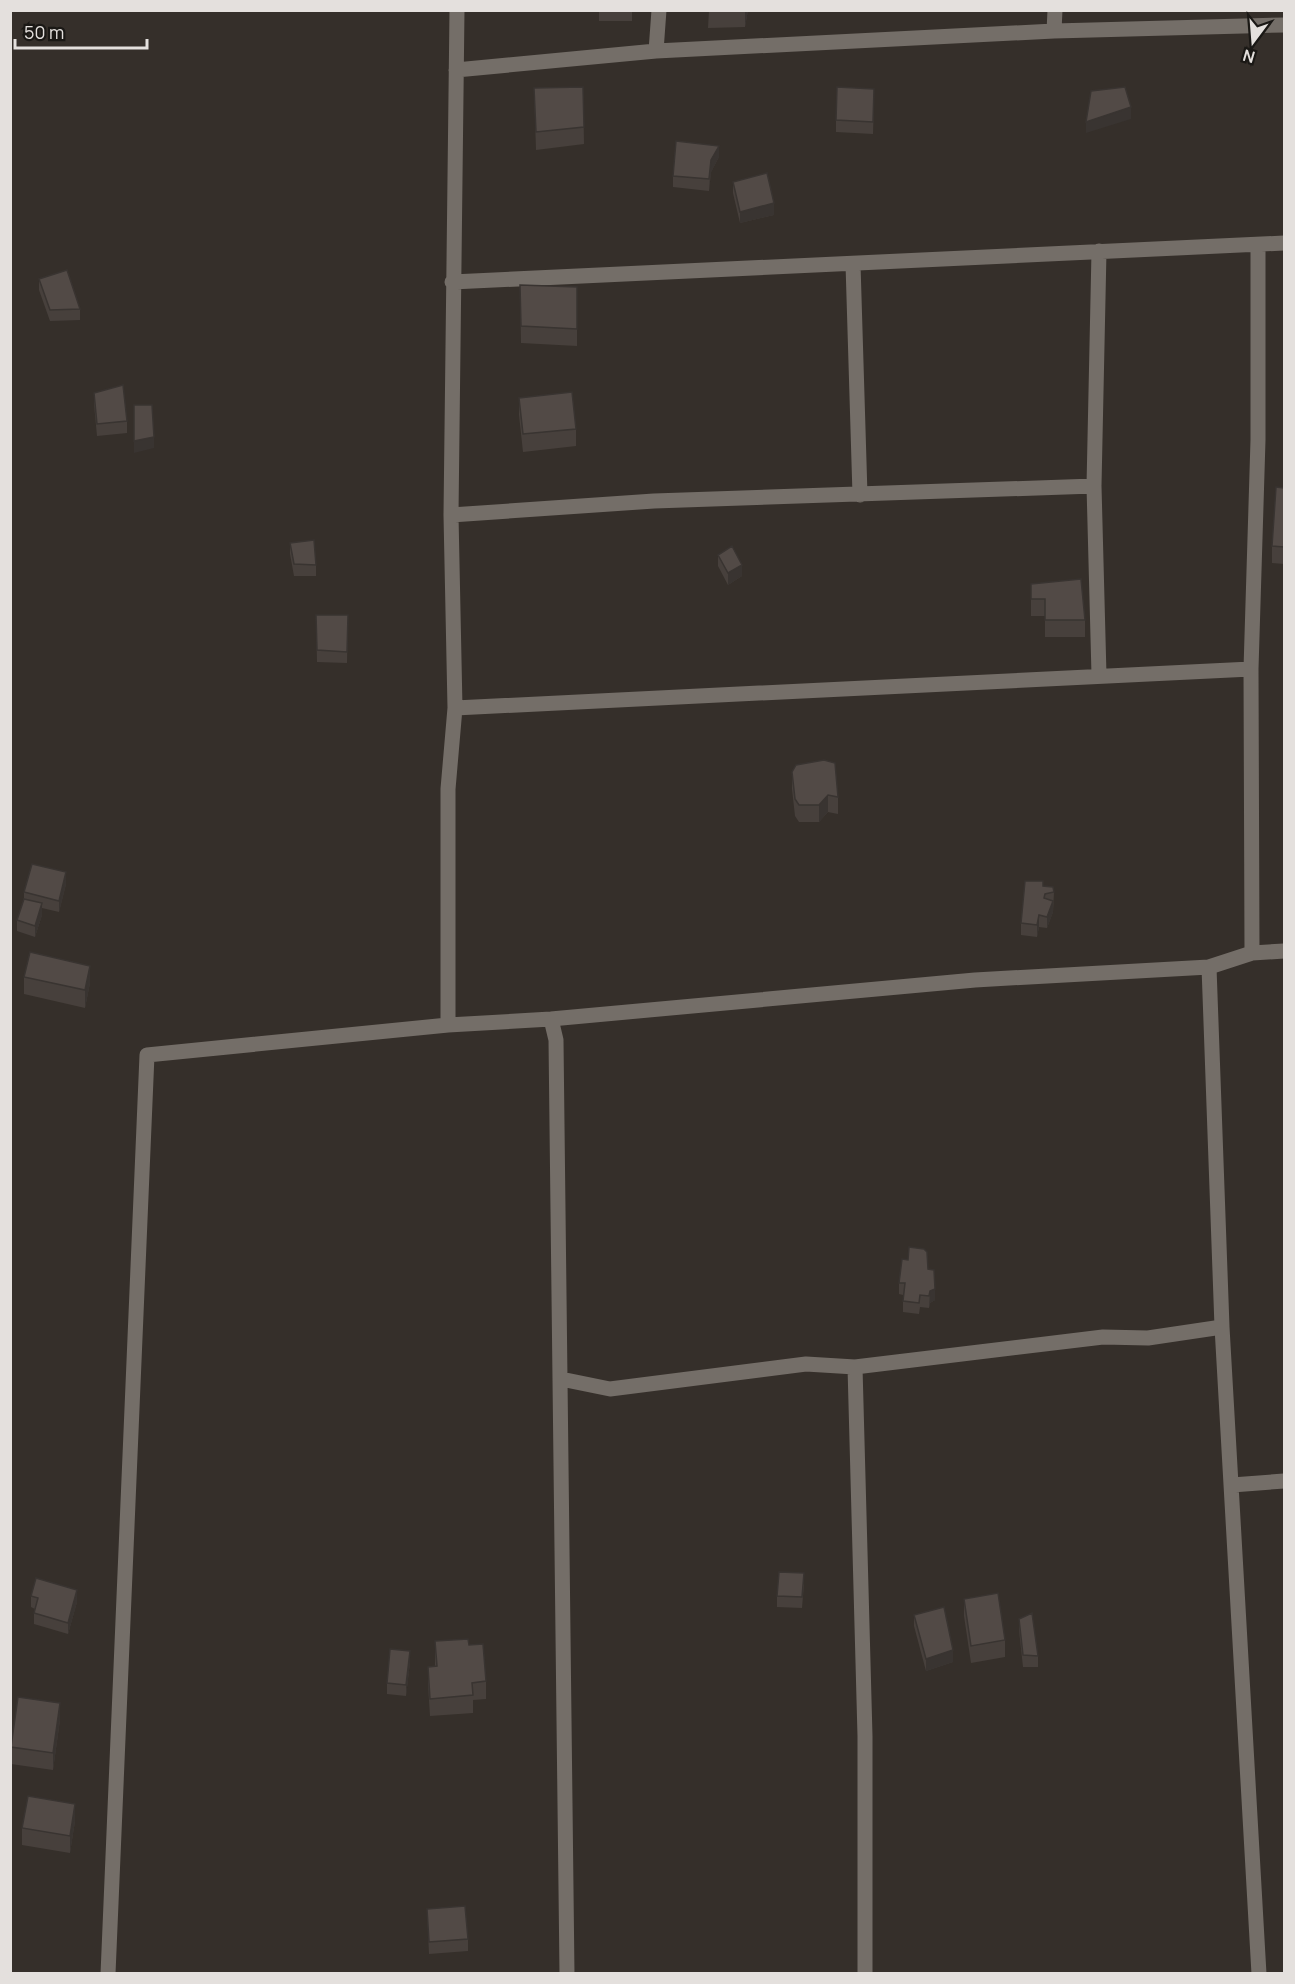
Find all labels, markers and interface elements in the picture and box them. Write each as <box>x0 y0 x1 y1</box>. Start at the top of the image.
scale bar <box>15 12 147 50</box>
north arrow <box>1223 12 1283 72</box>
text: 50 m <box>24 20 64 44</box>
text: N <box>1240 44 1257 69</box>

